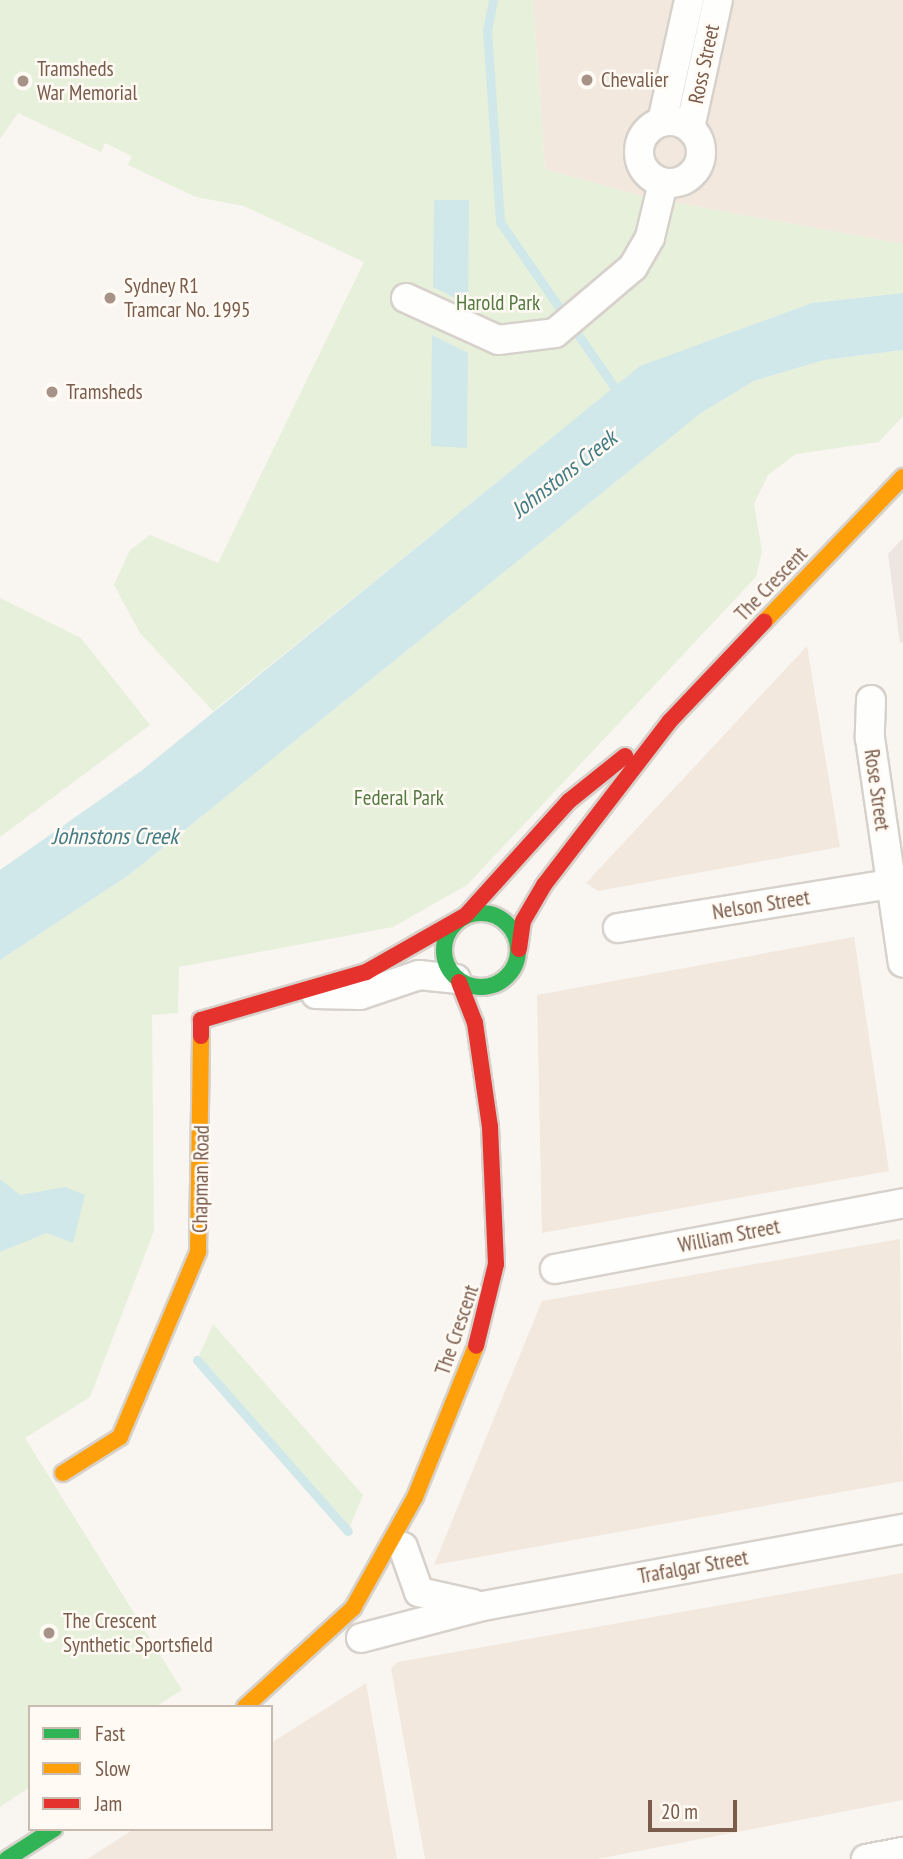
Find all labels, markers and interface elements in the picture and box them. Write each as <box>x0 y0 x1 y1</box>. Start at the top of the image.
street label: Ross Street <box>683 22 725 106</box>
place label: Tramsheds War Memorial <box>37 56 137 106</box>
place label: Chevalier <box>601 67 669 93</box>
marker: Chevalier <box>579 72 595 88</box>
marker: Tramsheds War Memorial <box>15 73 31 89</box>
place label: Sydney R1 Tramcar No. 1995 <box>124 273 252 323</box>
marker: Sydney R1 Tramcar No. 1995 <box>102 290 118 306</box>
park label: Harold Park <box>456 290 540 316</box>
place label: Tramsheds <box>66 379 143 405</box>
marker: Tramsheds <box>44 384 60 400</box>
water label: Johnstons Creek <box>506 424 622 524</box>
street label: The Crescent <box>729 542 813 626</box>
street label: Rose Street <box>859 748 895 832</box>
park label: Federal Park <box>354 785 444 811</box>
water label: Johnstons Creek <box>52 822 178 850</box>
street label: Nelson Street <box>711 885 811 925</box>
street label: Chapman Road <box>187 1125 215 1233</box>
street label: William Street <box>676 1214 782 1258</box>
street label: The Crescent <box>430 1282 484 1378</box>
street label: Trafalgar Street <box>636 1545 750 1589</box>
place label: The Crescent Synthetic Sportsfield <box>63 1608 213 1658</box>
marker: The Crescent Synthetic Sportsfield <box>41 1625 57 1641</box>
legend <box>28 1705 273 1831</box>
text: Fast <box>95 1720 125 1747</box>
text: Slow <box>95 1755 130 1782</box>
scale bar <box>651 1786 740 1830</box>
text: Jam <box>95 1790 122 1817</box>
text: 20 m <box>661 1798 698 1825</box>

